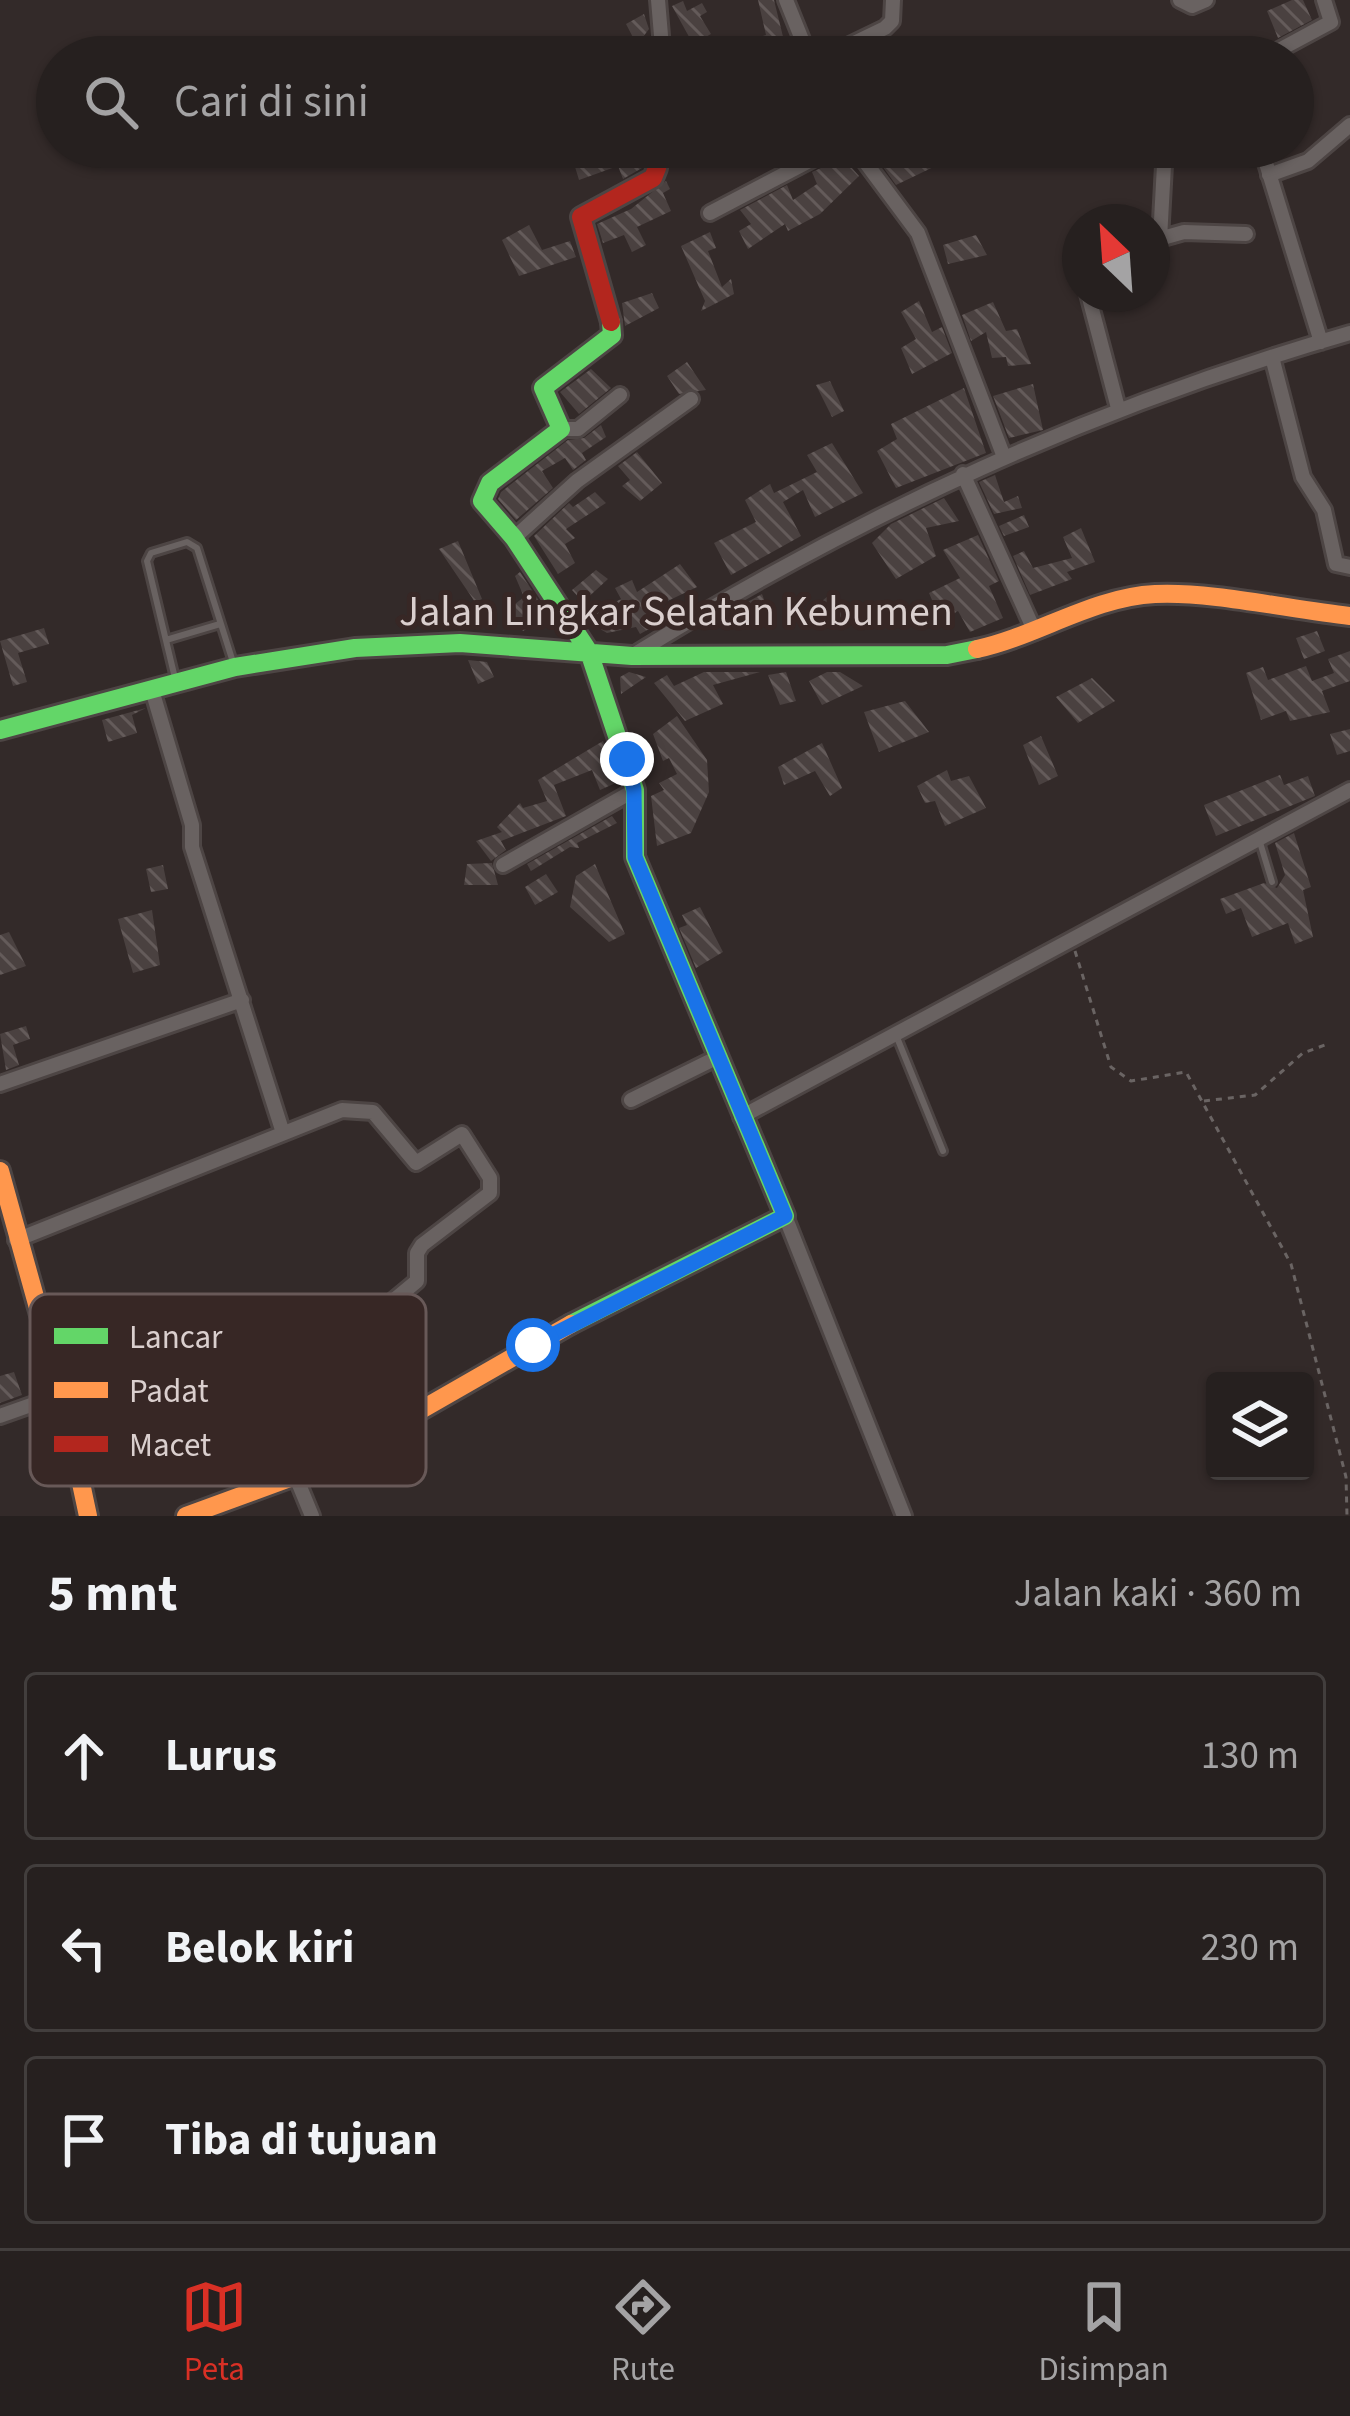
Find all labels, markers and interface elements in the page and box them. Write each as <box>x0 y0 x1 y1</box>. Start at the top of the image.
search box <box>36 36 1314 168</box>
icon: search <box>78 69 144 135</box>
text: Cari di sini <box>174 70 369 134</box>
north arrow <box>1062 204 1170 312</box>
street label: Jalan Lingkar Selatan Kebumen <box>399 582 953 642</box>
route end <box>600 732 654 786</box>
legend <box>30 1294 426 1486</box>
text: Lancar <box>129 1314 223 1361</box>
route start <box>506 1318 560 1372</box>
text: Padat <box>129 1368 209 1415</box>
map controls <box>1206 1372 1314 1480</box>
button: layers <box>1206 1372 1314 1480</box>
text: Macet <box>129 1422 211 1469</box>
text: 5 mnt <box>48 1558 178 1630</box>
text: Jalan kaki · 360 m <box>1014 1566 1302 1622</box>
icon: ahead <box>51 1723 117 1789</box>
text: Lurus <box>165 1724 277 1788</box>
text: 130 m <box>1201 1728 1299 1784</box>
icon: left <box>51 1915 117 1981</box>
text: Belok kiri <box>165 1916 354 1980</box>
text: 230 m <box>1201 1920 1299 1976</box>
icon: arrive <box>51 2107 117 2173</box>
text: Tiba di tujuan <box>165 2108 438 2172</box>
tab: Peta <box>181 2274 247 2393</box>
tab: Rute <box>610 2274 676 2393</box>
tab: Disimpan <box>1038 2274 1169 2393</box>

